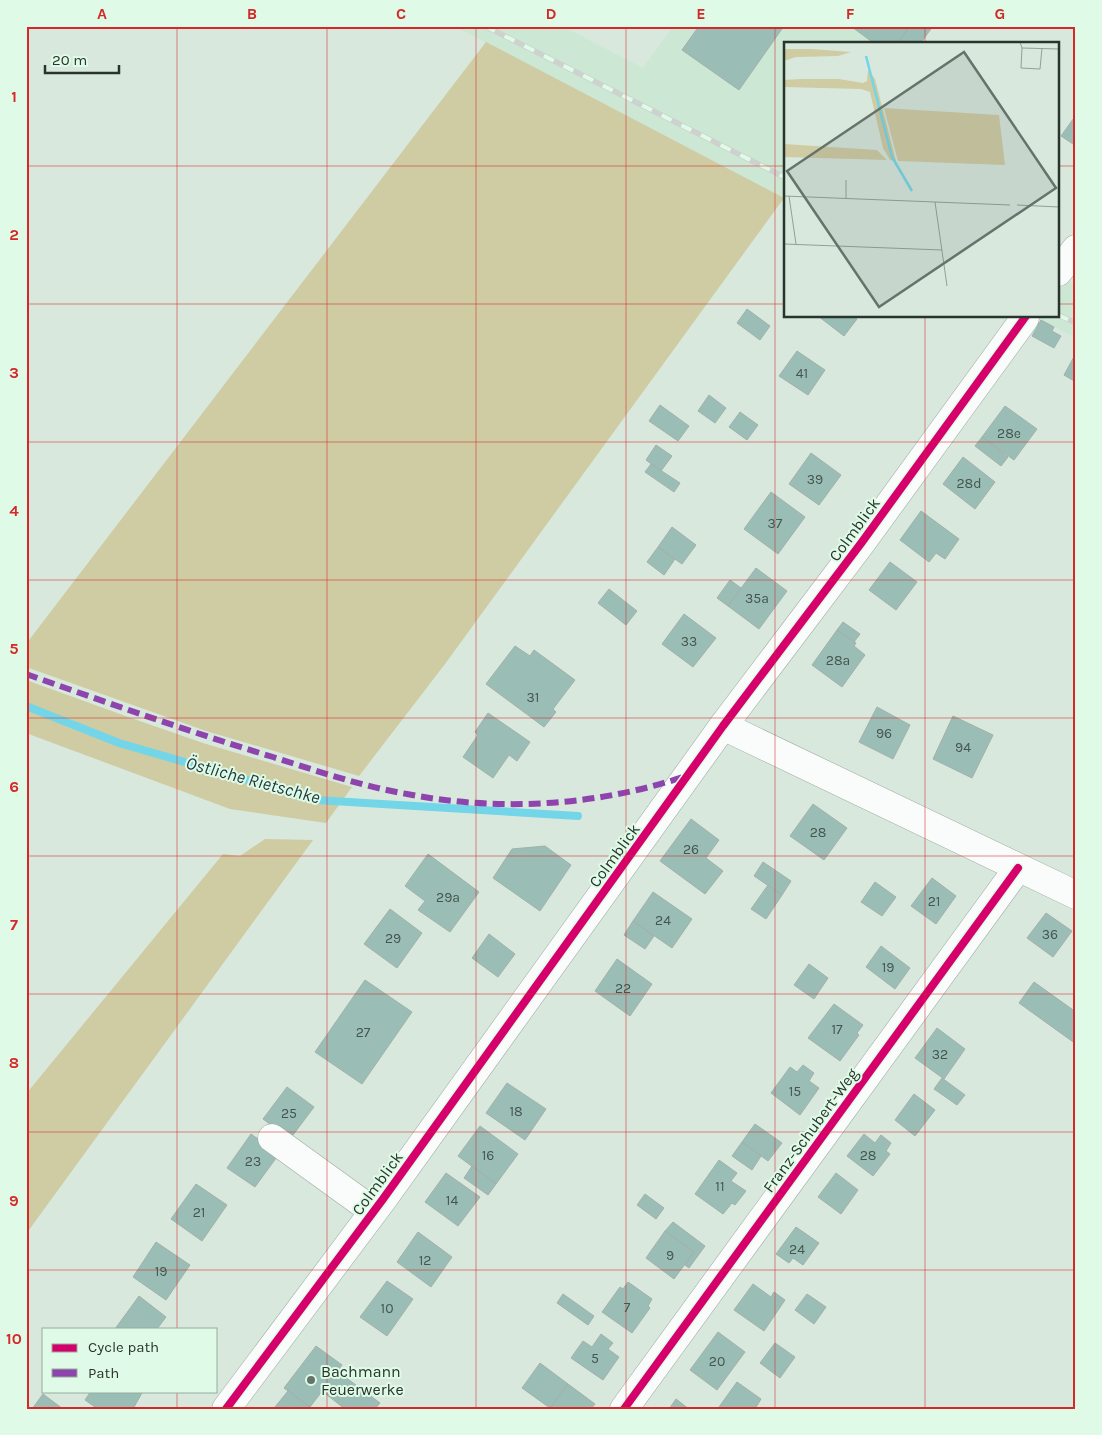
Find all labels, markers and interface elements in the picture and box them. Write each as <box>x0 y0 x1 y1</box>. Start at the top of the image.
text: A <box>97 4 107 23</box>
text: B <box>247 4 257 23</box>
text: C <box>396 4 406 23</box>
text: D <box>546 4 557 23</box>
text: E <box>696 4 706 23</box>
text: F <box>846 4 855 23</box>
text: G <box>995 4 1005 23</box>
scale bar <box>45 42 119 74</box>
inset map <box>784 42 1060 318</box>
text: 20 m <box>52 51 87 69</box>
text: 1 <box>11 87 17 106</box>
text: 2 <box>9 225 19 244</box>
text: 3 <box>9 363 19 382</box>
house number: 41 <box>796 365 808 382</box>
house number: 28e <box>997 425 1021 442</box>
house number: 39 <box>807 471 823 488</box>
house number: 28d <box>956 475 982 492</box>
street label: Colmblick <box>825 494 884 565</box>
text: 4 <box>9 501 19 520</box>
house number: 37 <box>768 515 783 532</box>
house number: 35a <box>745 590 769 607</box>
house number: 33 <box>681 633 697 650</box>
text: 5 <box>9 639 19 658</box>
house number: 28a <box>826 652 850 669</box>
house number: 31 <box>527 689 539 706</box>
house number: 96 <box>876 725 892 742</box>
house number: 94 <box>955 739 971 756</box>
water label: Östliche Rietschke <box>183 752 323 808</box>
text: 6 <box>9 777 19 796</box>
street label: Colmblick <box>585 820 644 891</box>
house number: 28 <box>810 824 826 841</box>
house number: 26 <box>683 841 699 858</box>
house number: 29a <box>436 889 460 906</box>
house number: 21 <box>928 893 940 910</box>
house number: 24 <box>655 912 671 929</box>
text: 7 <box>10 915 18 934</box>
house number: 36 <box>1042 926 1058 943</box>
house number: 29 <box>385 930 401 947</box>
house number: 19 <box>882 959 894 976</box>
house number: 22 <box>615 980 631 997</box>
house number: 17 <box>831 1021 843 1038</box>
house number: 27 <box>356 1024 371 1041</box>
house number: 32 <box>932 1046 948 1063</box>
text: 8 <box>9 1053 19 1072</box>
street label: Franz-Schubert-Weg <box>759 1064 862 1196</box>
house number: 15 <box>789 1083 801 1100</box>
house number: 18 <box>509 1103 523 1120</box>
house number: 25 <box>281 1105 297 1122</box>
house number: 16 <box>482 1147 494 1164</box>
house number: 28 <box>860 1147 876 1164</box>
street label: Colmblick <box>348 1148 407 1219</box>
house number: 23 <box>245 1153 261 1170</box>
house number: 11 <box>715 1178 725 1195</box>
text: 9 <box>9 1191 19 1210</box>
house number: 14 <box>446 1192 458 1209</box>
house number: 21 <box>193 1204 205 1221</box>
house number: 24 <box>789 1241 805 1258</box>
house number: 9 <box>666 1247 674 1264</box>
house number: 12 <box>419 1252 431 1269</box>
house number: 19 <box>155 1263 167 1280</box>
house number: 7 <box>624 1299 631 1316</box>
house number: 10 <box>381 1300 393 1317</box>
legend <box>42 1328 218 1392</box>
text: 10 <box>6 1329 22 1348</box>
text: Cycle path <box>88 1338 159 1356</box>
house number: 5 <box>591 1350 599 1367</box>
house number: 20 <box>709 1353 725 1370</box>
place label: Bachmann Feuerwerke <box>321 1362 404 1399</box>
text: Path <box>88 1364 119 1382</box>
marker: Bachmann Feuerwerke <box>305 1374 317 1386</box>

